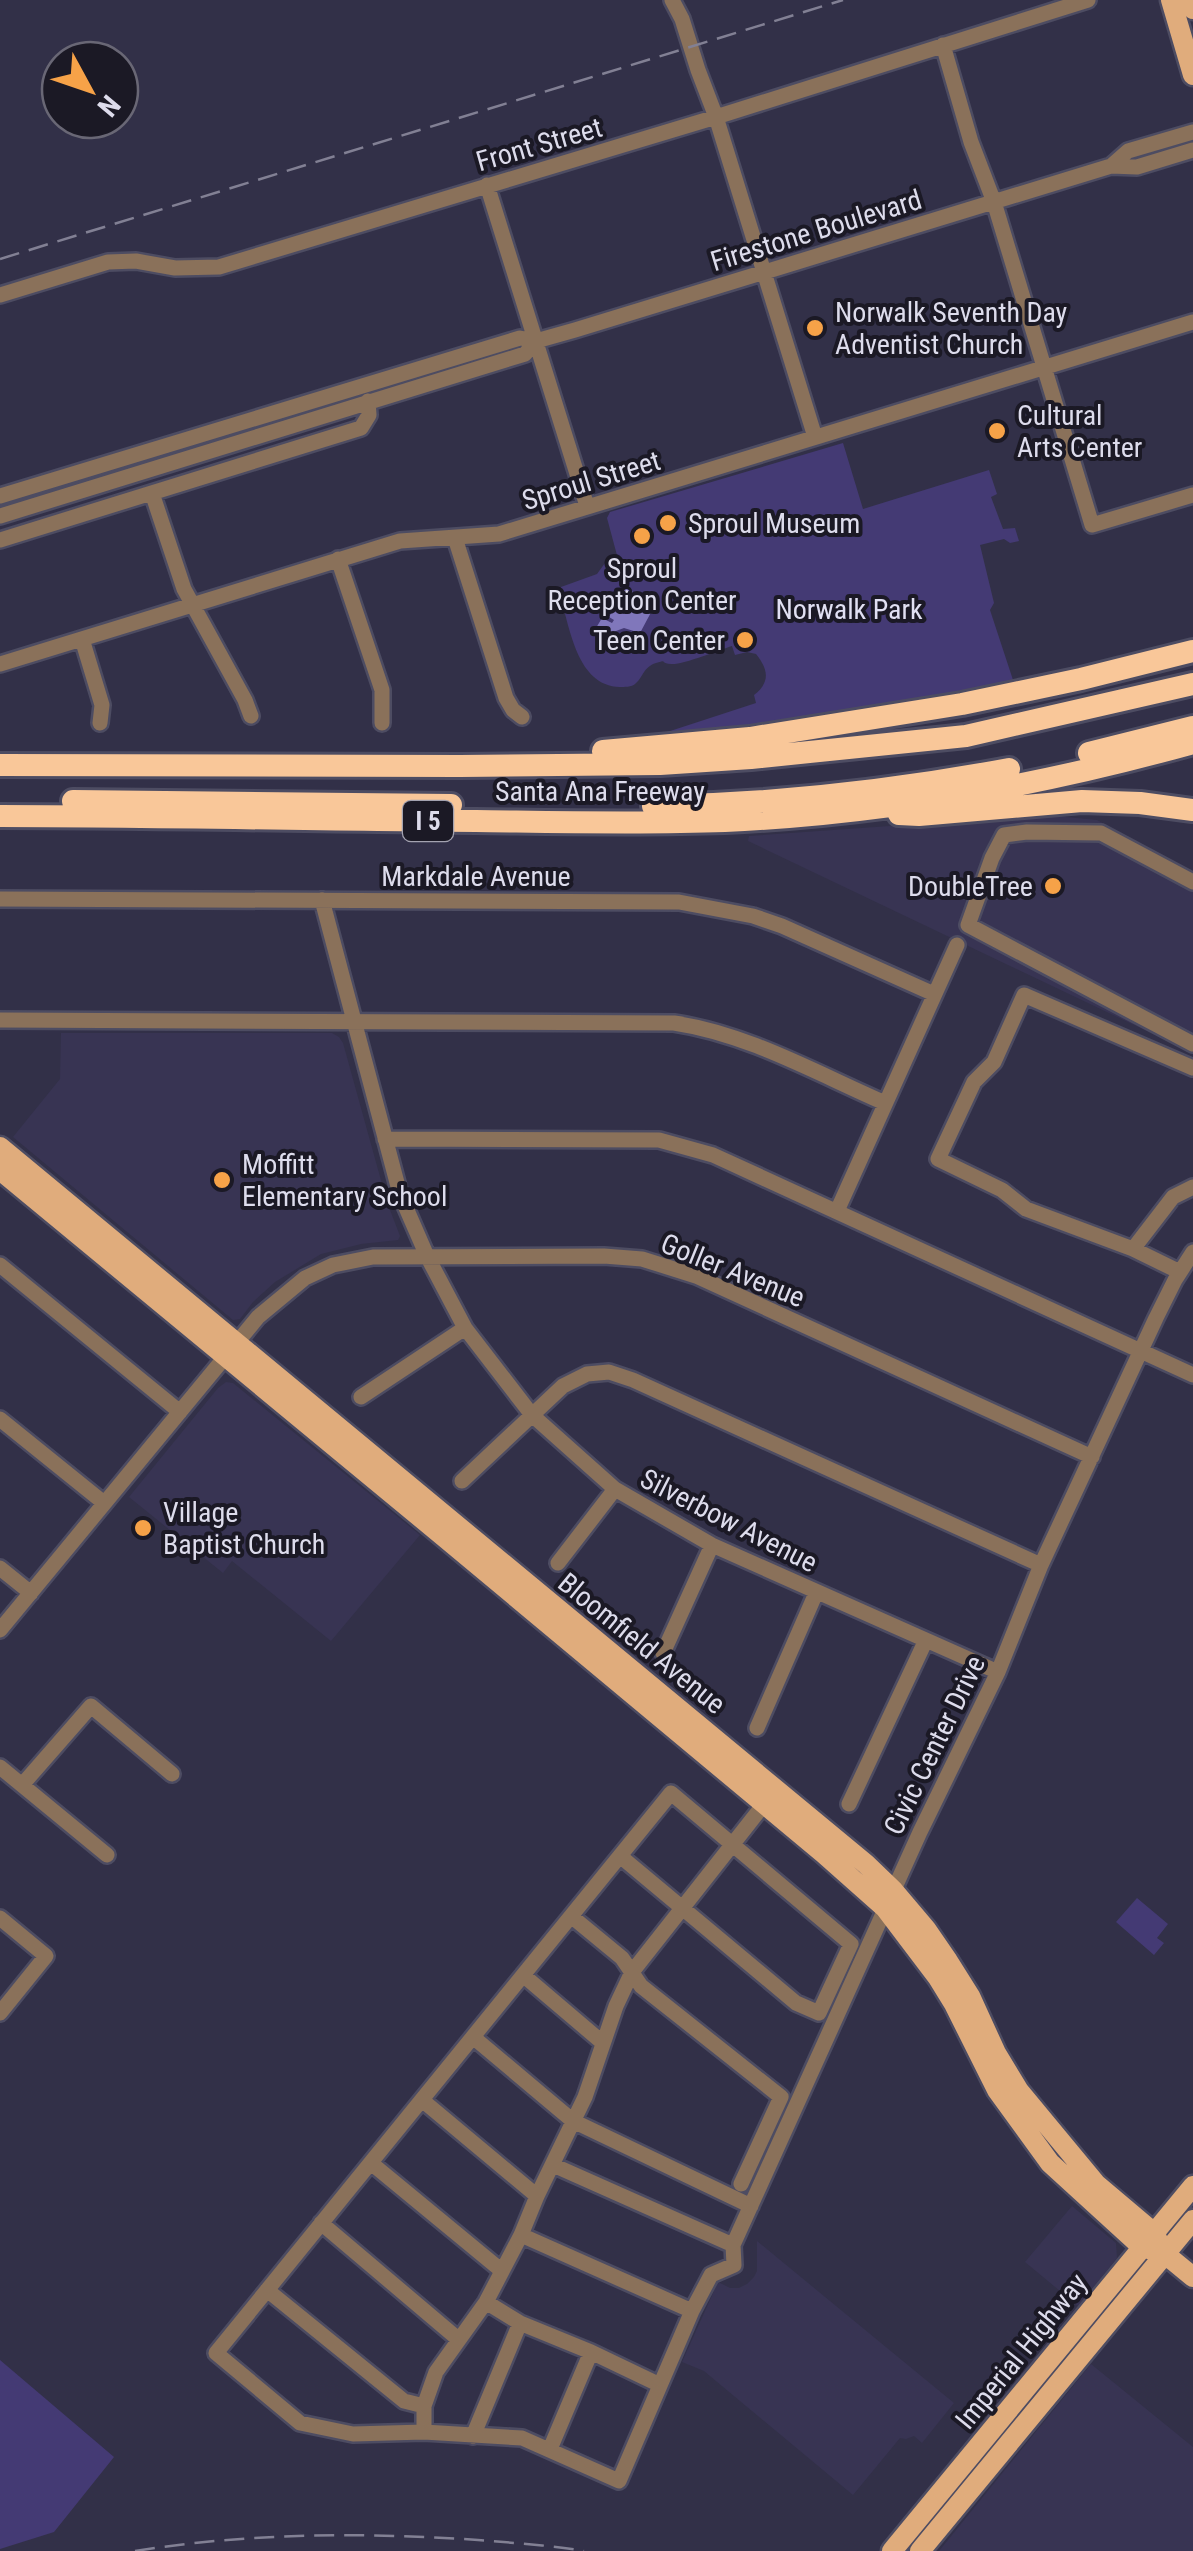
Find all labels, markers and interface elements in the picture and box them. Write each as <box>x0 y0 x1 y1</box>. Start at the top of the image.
north arrow <box>40 40 140 140</box>
text: N <box>91 89 127 123</box>
street label: Front Street <box>472 111 606 178</box>
street label: Firestone Boulevard <box>707 183 926 278</box>
place label: Norwalk Seventh Day Adventist Church <box>835 296 1068 361</box>
marker: Norwalk Seventh Day Adventist Church <box>804 317 826 339</box>
place label: Cultural Arts Center <box>1017 399 1142 464</box>
marker: Cultural Arts Center <box>986 420 1008 442</box>
street label: Sproul Street <box>518 444 664 517</box>
place label: Sproul Museum <box>688 507 860 540</box>
marker: Sproul Museum <box>657 512 679 534</box>
marker: Sproul Reception Center <box>631 525 653 547</box>
place label: Sproul Reception Center <box>547 552 737 617</box>
park label: Norwalk Park <box>775 593 923 626</box>
place label: Teen Center <box>593 624 725 657</box>
marker: Teen Center <box>734 629 756 651</box>
street label: Santa Ana Freeway <box>495 775 705 808</box>
road number: I 5 <box>403 801 453 841</box>
street label: Markdale Avenue <box>381 860 571 893</box>
place label: DoubleTree <box>908 870 1033 903</box>
marker: DoubleTree <box>1042 875 1064 897</box>
place label: Moffitt Elementary School <box>242 1148 447 1213</box>
marker: Moffitt Elementary School <box>211 1169 233 1191</box>
street label: Goller Avenue <box>656 1227 810 1314</box>
street label: Silverbow Avenue <box>635 1462 823 1579</box>
place label: Village Baptist Church <box>163 1496 325 1561</box>
marker: Village Baptist Church <box>132 1517 154 1539</box>
street label: Bloomfield Avenue <box>552 1566 732 1721</box>
street label: Civic Center Drive <box>877 1650 992 1840</box>
street label: Imperial Highway <box>949 2267 1094 2436</box>

